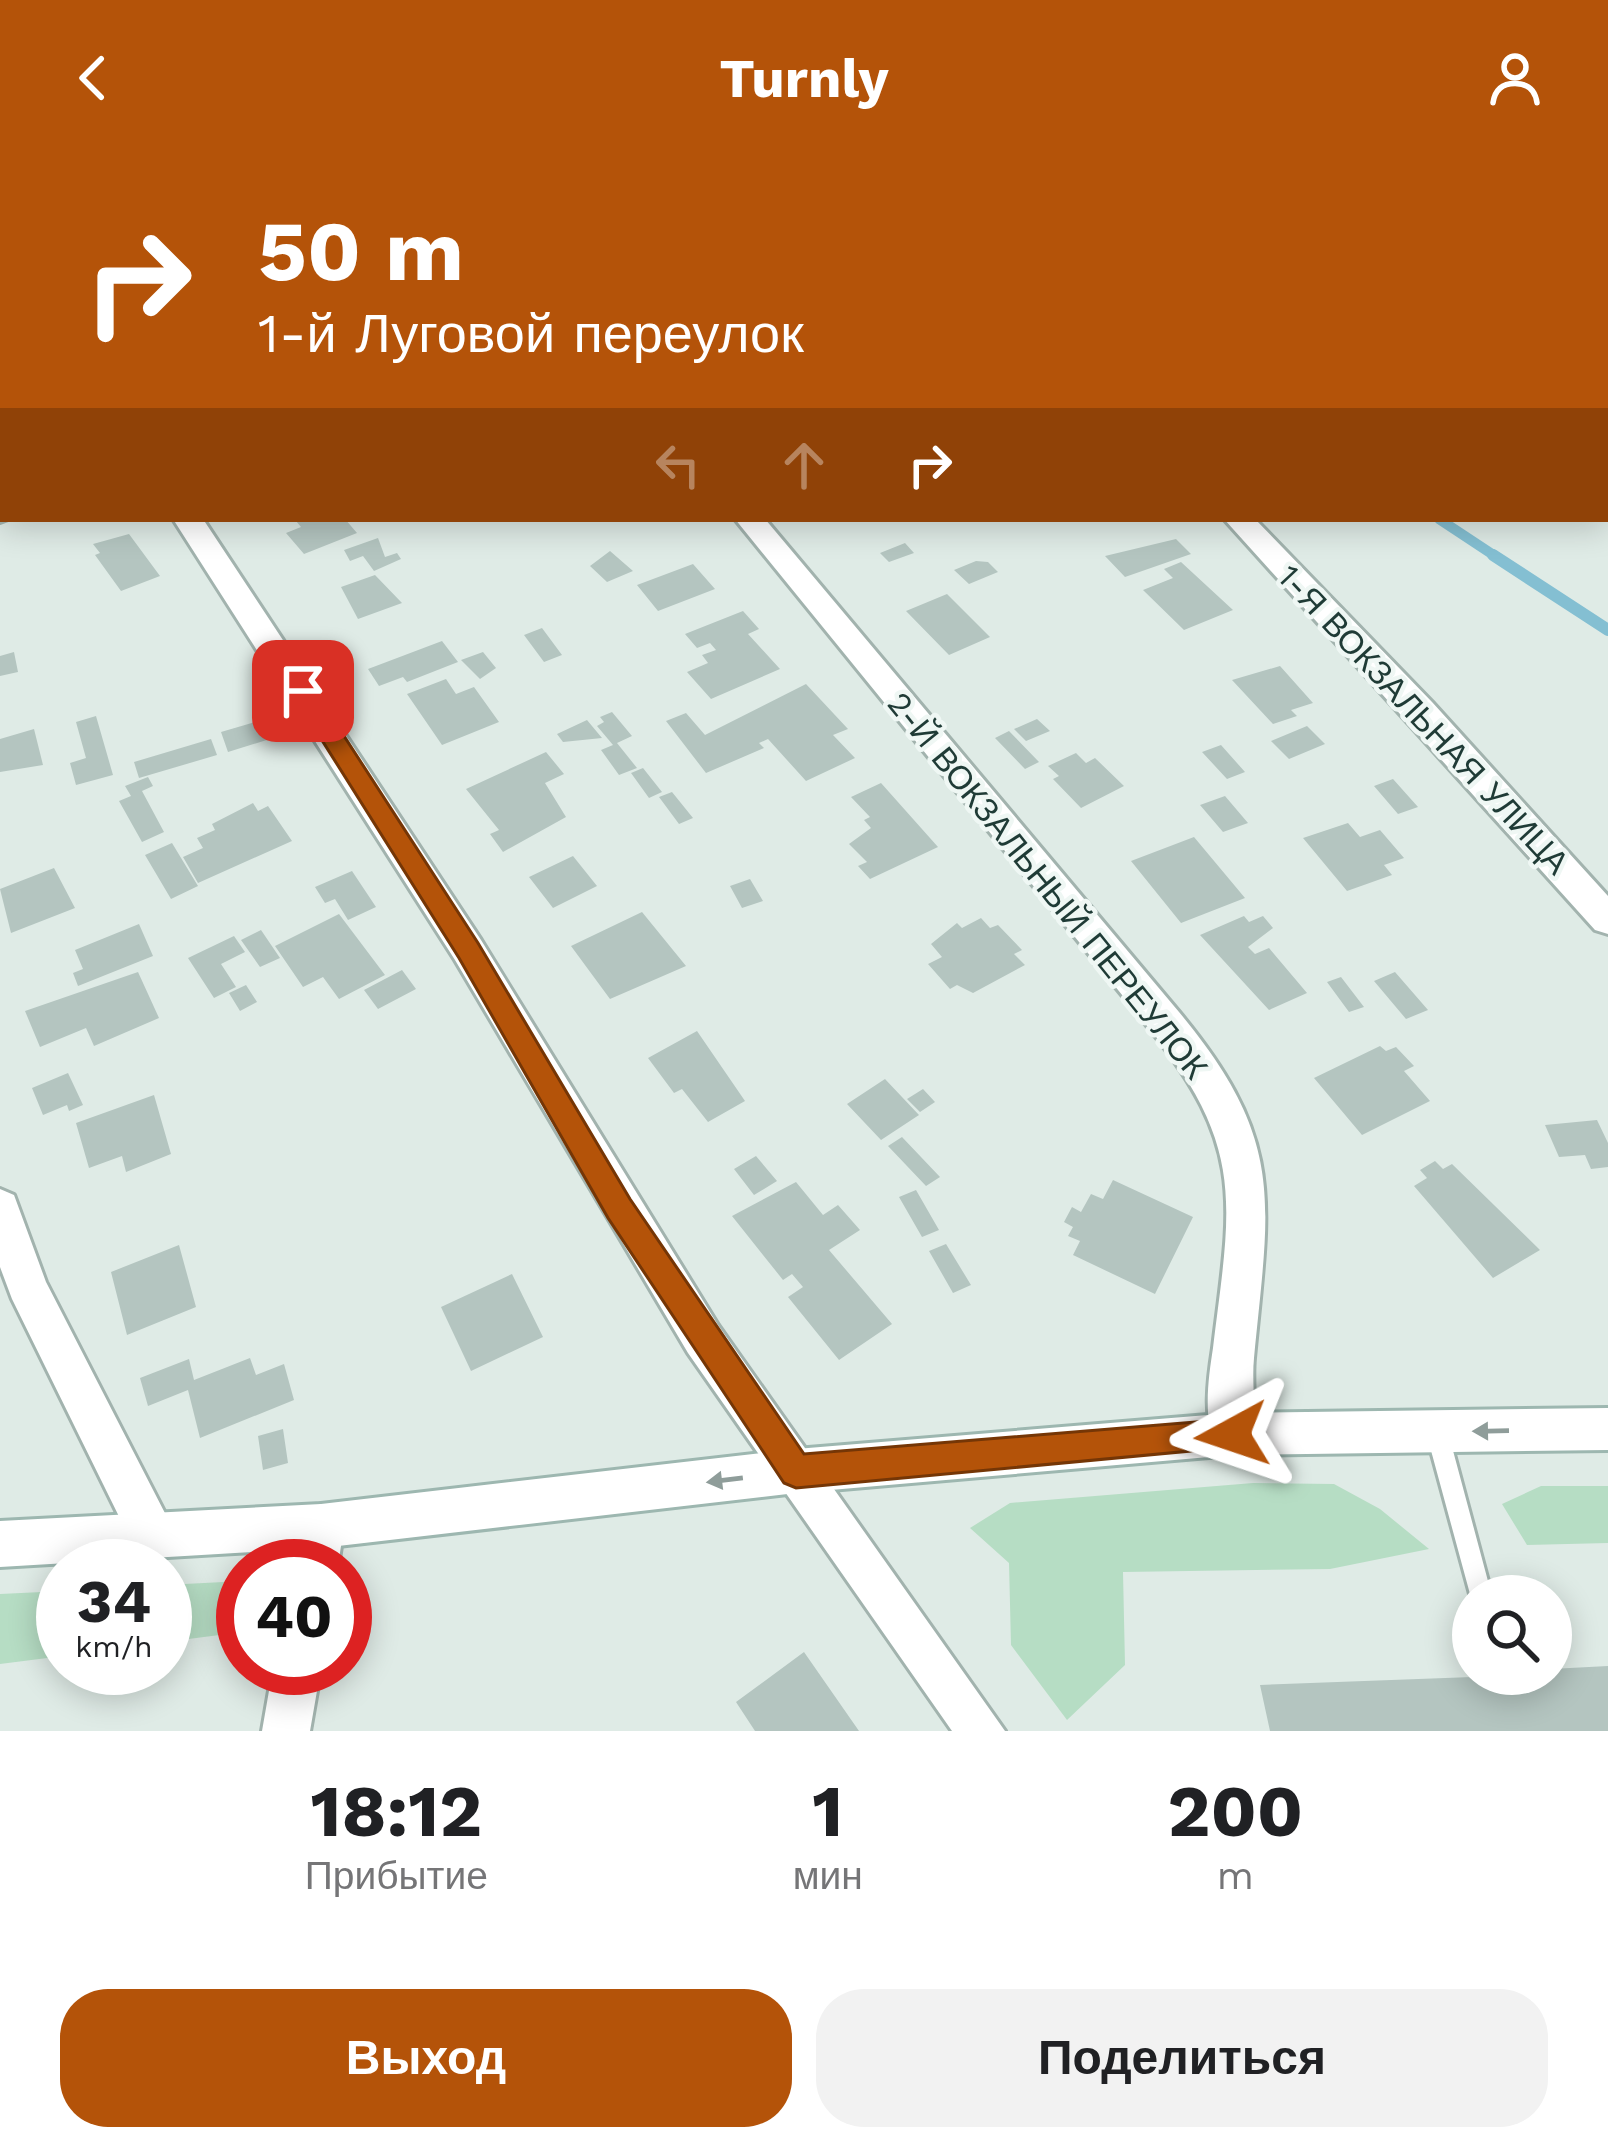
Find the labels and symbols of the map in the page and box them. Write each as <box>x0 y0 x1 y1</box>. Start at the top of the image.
street label: 1-Я ВОКЗАЛЬНАЯ УЛИЦА <box>1270 557 1577 882</box>
pin <box>252 640 354 742</box>
street label: 2-Й ВОКЗАЛЬНЫЙ ПЕРЕУЛОК <box>880 684 1216 1087</box>
position arrow <box>1169 1372 1295 1498</box>
one-way arrow <box>1471 1421 1509 1440</box>
one-way arrow <box>706 1470 743 1489</box>
speed limit sign: 40 <box>216 1539 372 1695</box>

